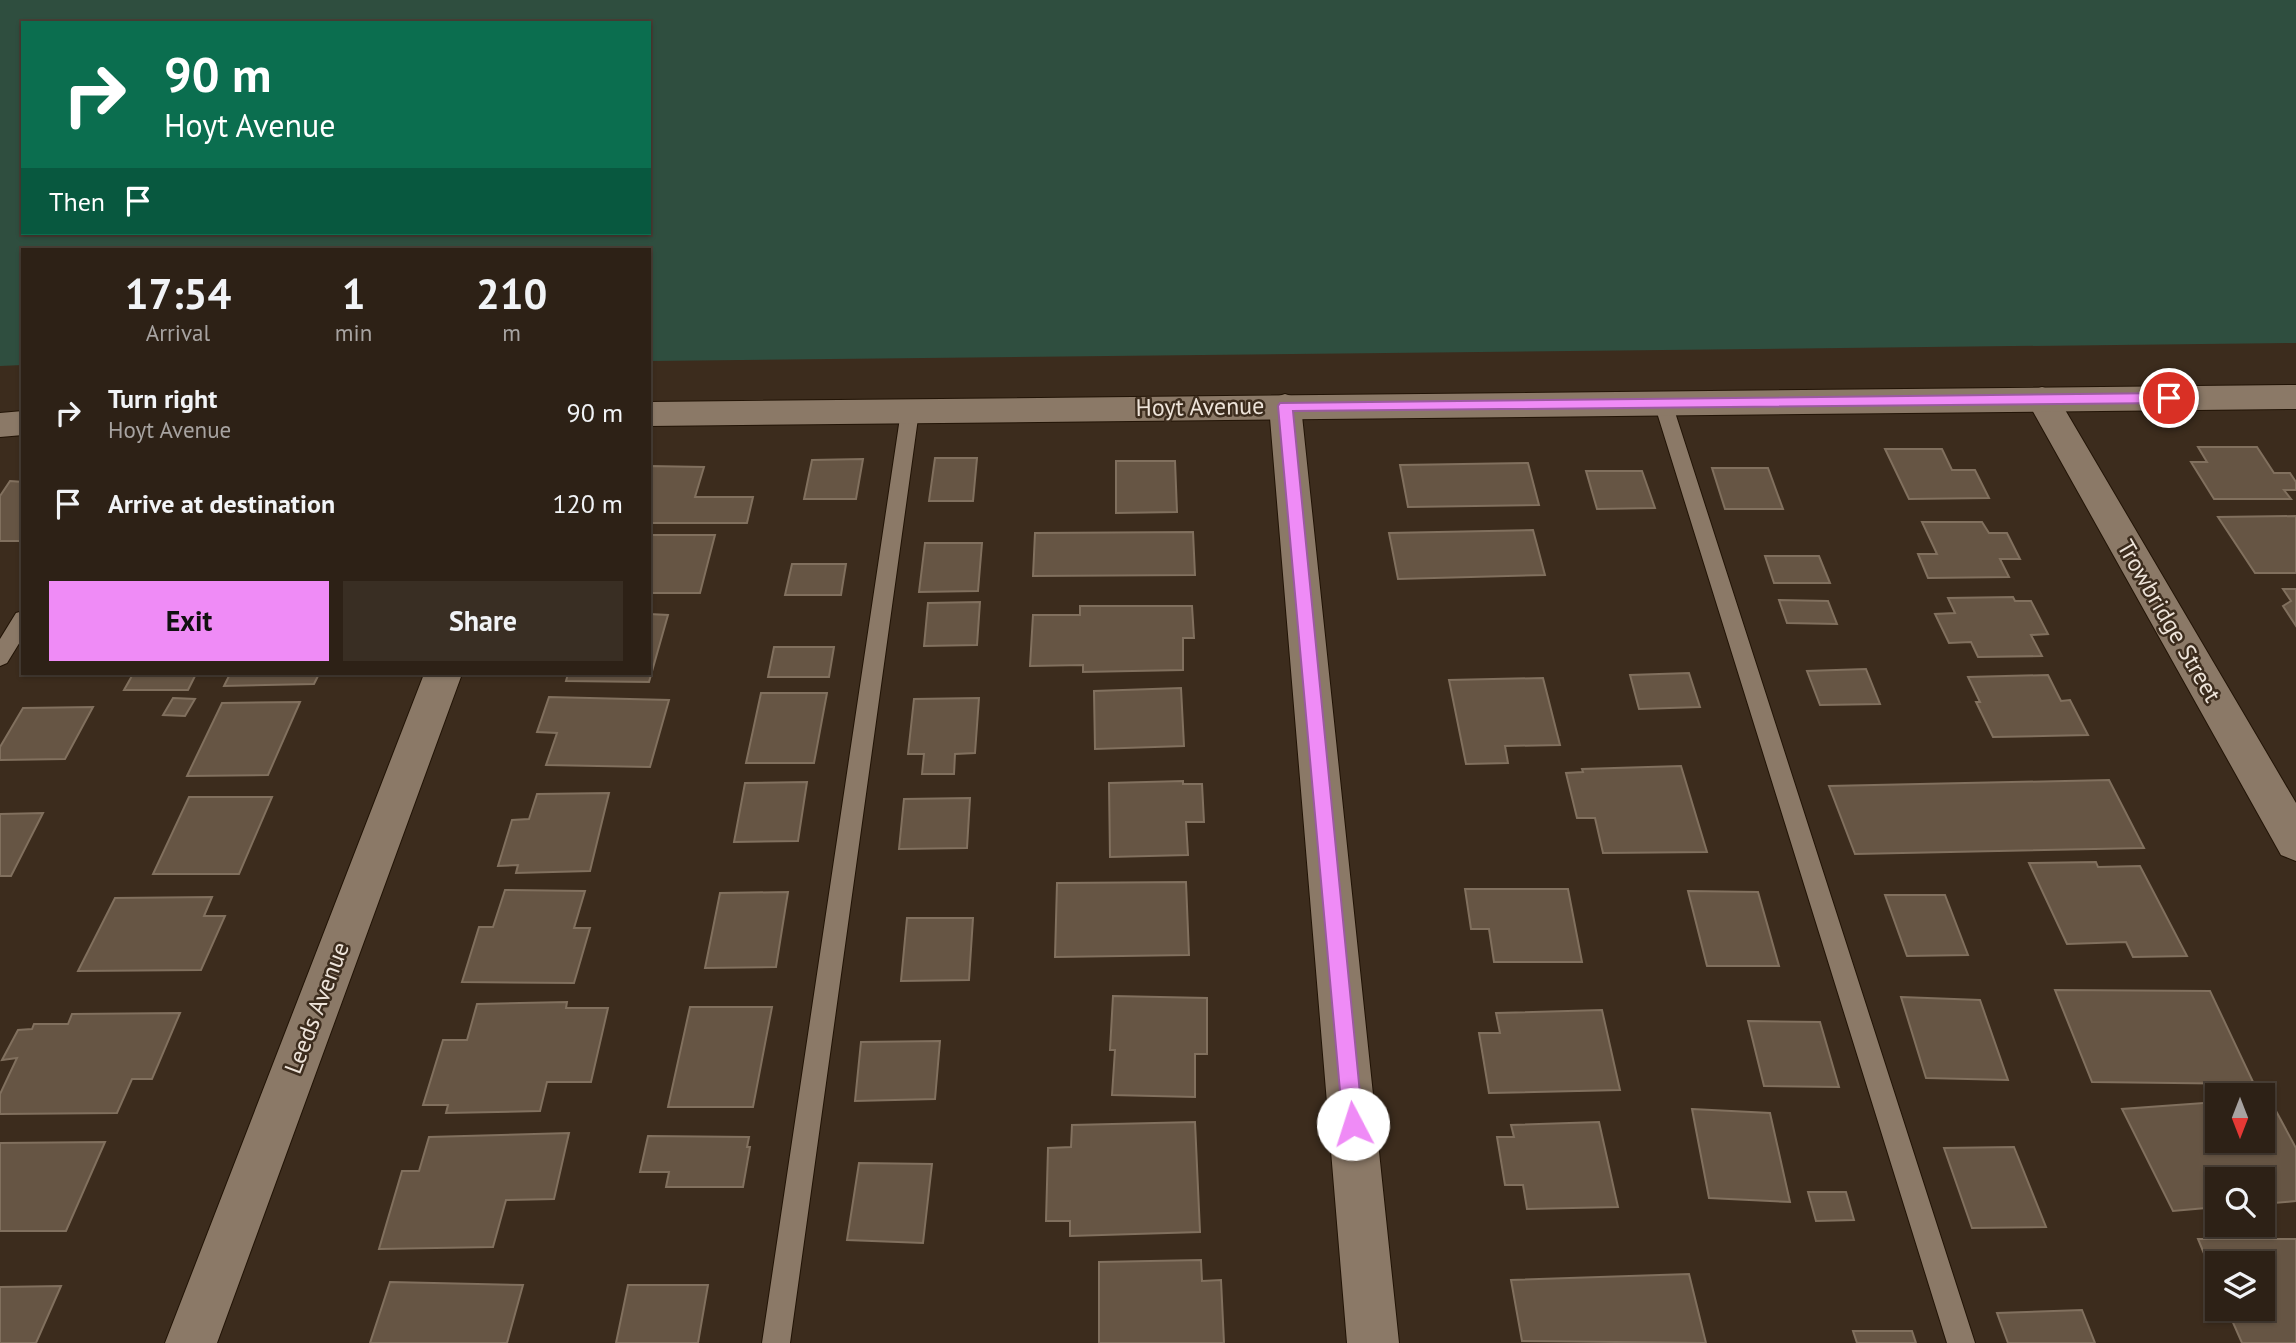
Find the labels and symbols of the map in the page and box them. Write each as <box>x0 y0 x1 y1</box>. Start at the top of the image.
pin <box>2139 368 2199 428</box>
street label: Hoyt Avenue <box>1135 390 1265 423</box>
street label: Trowbridge Street <box>2110 534 2228 708</box>
street label: Leeds Avenue <box>277 938 356 1078</box>
north arrow <box>2205 1083 2275 1153</box>
position arrow <box>1316 1087 1390 1161</box>

